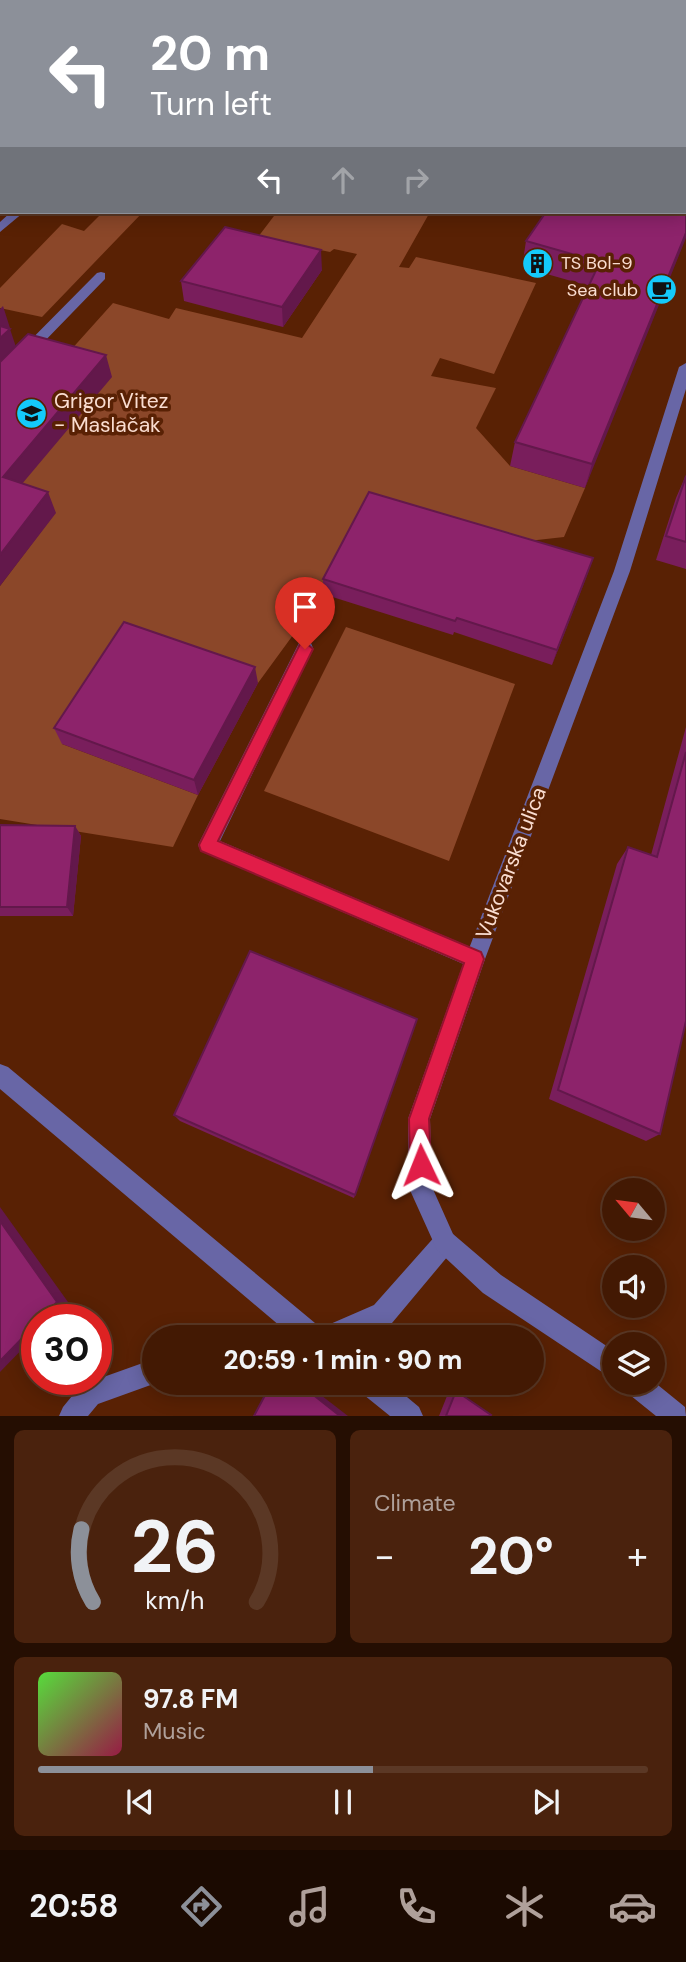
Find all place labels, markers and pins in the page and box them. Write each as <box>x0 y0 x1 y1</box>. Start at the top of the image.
building icon: TS Bol-9 <box>521 246 555 280</box>
place label: TS Bol-9 <box>561 251 633 275</box>
cafe icon: Sea club <box>644 273 678 307</box>
place label: Sea club <box>567 278 638 302</box>
place label: Grigor Vitez - Maslačak <box>54 387 168 439</box>
school or university icon: Grigor Vitez - Maslačak <box>14 396 48 430</box>
pin <box>275 577 335 649</box>

